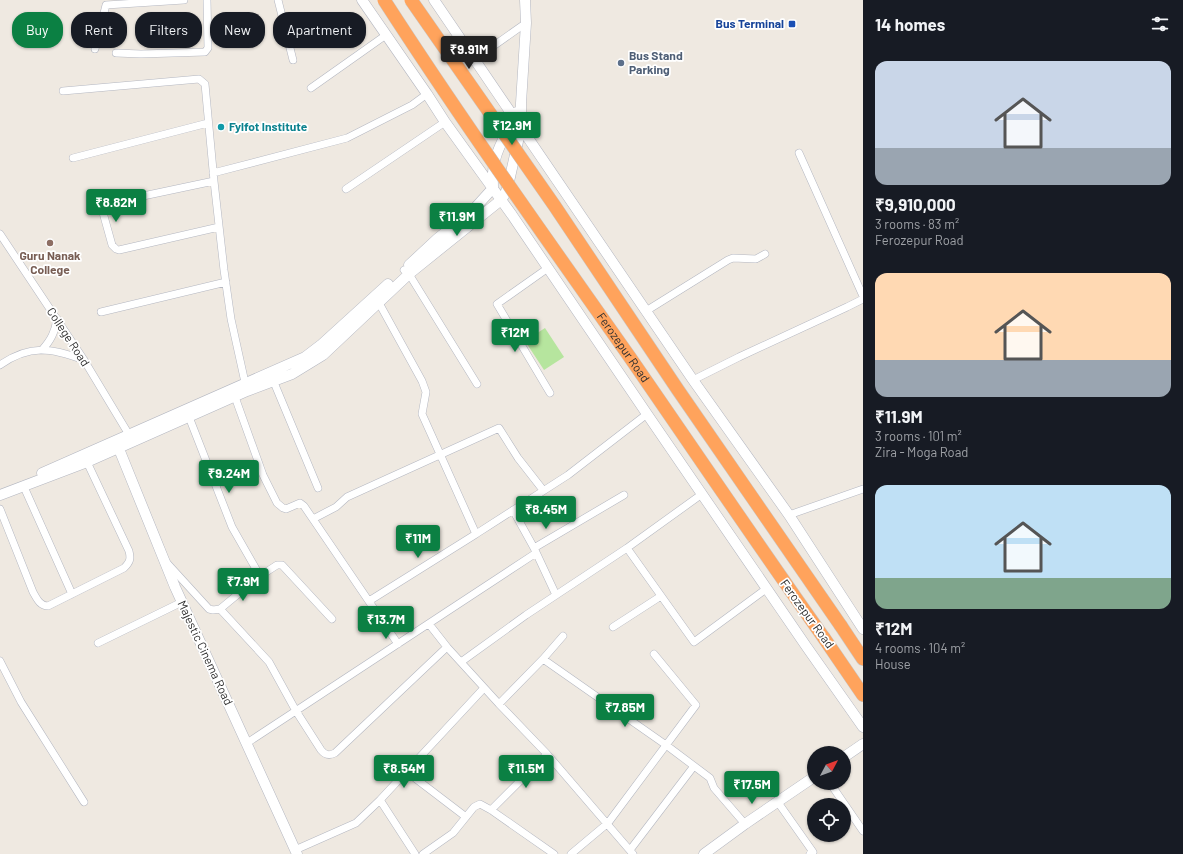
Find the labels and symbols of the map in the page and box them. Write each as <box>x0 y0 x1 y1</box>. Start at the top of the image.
place label: Bus Terminal <box>716 16 784 30</box>
marker: Bus Terminal <box>787 19 797 29</box>
pin: ₹9.91M <box>436 36 502 70</box>
place label: Bus Stand Parking <box>629 48 683 76</box>
marker: Bus Stand Parking <box>616 58 626 68</box>
pin: ₹12.9M <box>479 112 545 146</box>
place label: Fylfot Institute <box>229 119 308 133</box>
marker: Fylfot Institute <box>216 122 226 132</box>
pin: ₹8.82M <box>83 189 149 223</box>
pin: ₹11.9M <box>424 203 490 237</box>
marker: Guru Nanak College <box>45 238 55 248</box>
place label: Guru Nanak College <box>19 248 81 276</box>
street label: College Road <box>45 304 93 369</box>
street label: Ferozepur Road <box>595 310 653 385</box>
pin: ₹12M <box>491 319 539 353</box>
pin: ₹9.24M <box>196 460 262 494</box>
pin: ₹8.45M <box>513 496 579 530</box>
pin: ₹11M <box>394 525 442 559</box>
pin: ₹7.9M <box>215 568 271 602</box>
street label: Ferozepur Road <box>778 576 837 651</box>
street label: Majestic Cinema Road <box>175 598 236 707</box>
pin: ₹13.7M <box>353 606 419 640</box>
pin: ₹7.85M <box>592 694 658 728</box>
north arrow <box>807 746 851 790</box>
pin: ₹8.54M <box>371 755 437 789</box>
pin: ₹11.5M <box>493 755 559 789</box>
pin: ₹17.5M <box>719 771 785 805</box>

